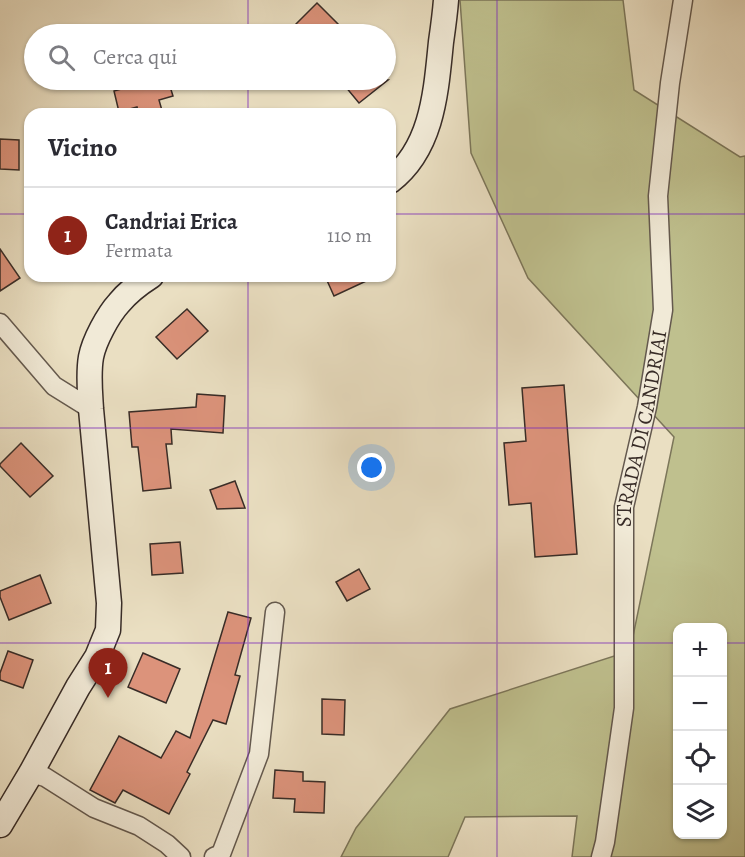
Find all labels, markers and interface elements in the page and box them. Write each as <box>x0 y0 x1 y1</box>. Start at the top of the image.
search box <box>24 24 396 90</box>
icon: search <box>45 41 78 74</box>
text: Cerca qui <box>93 42 178 72</box>
text: Vicino <box>48 130 117 165</box>
text: Candriai Erica <box>105 207 238 237</box>
text: 1 <box>64 222 71 249</box>
text: 110 m <box>327 222 372 249</box>
text: Fermata <box>105 237 173 264</box>
street label: STRADA DI CANDRIAI <box>610 328 673 527</box>
your location <box>357 453 386 482</box>
map controls <box>673 623 727 839</box>
button: + <box>673 623 727 677</box>
pin: 1 <box>88 648 128 698</box>
button: − <box>673 677 727 731</box>
button: locate <box>673 731 727 785</box>
button: layers <box>673 785 727 839</box>

